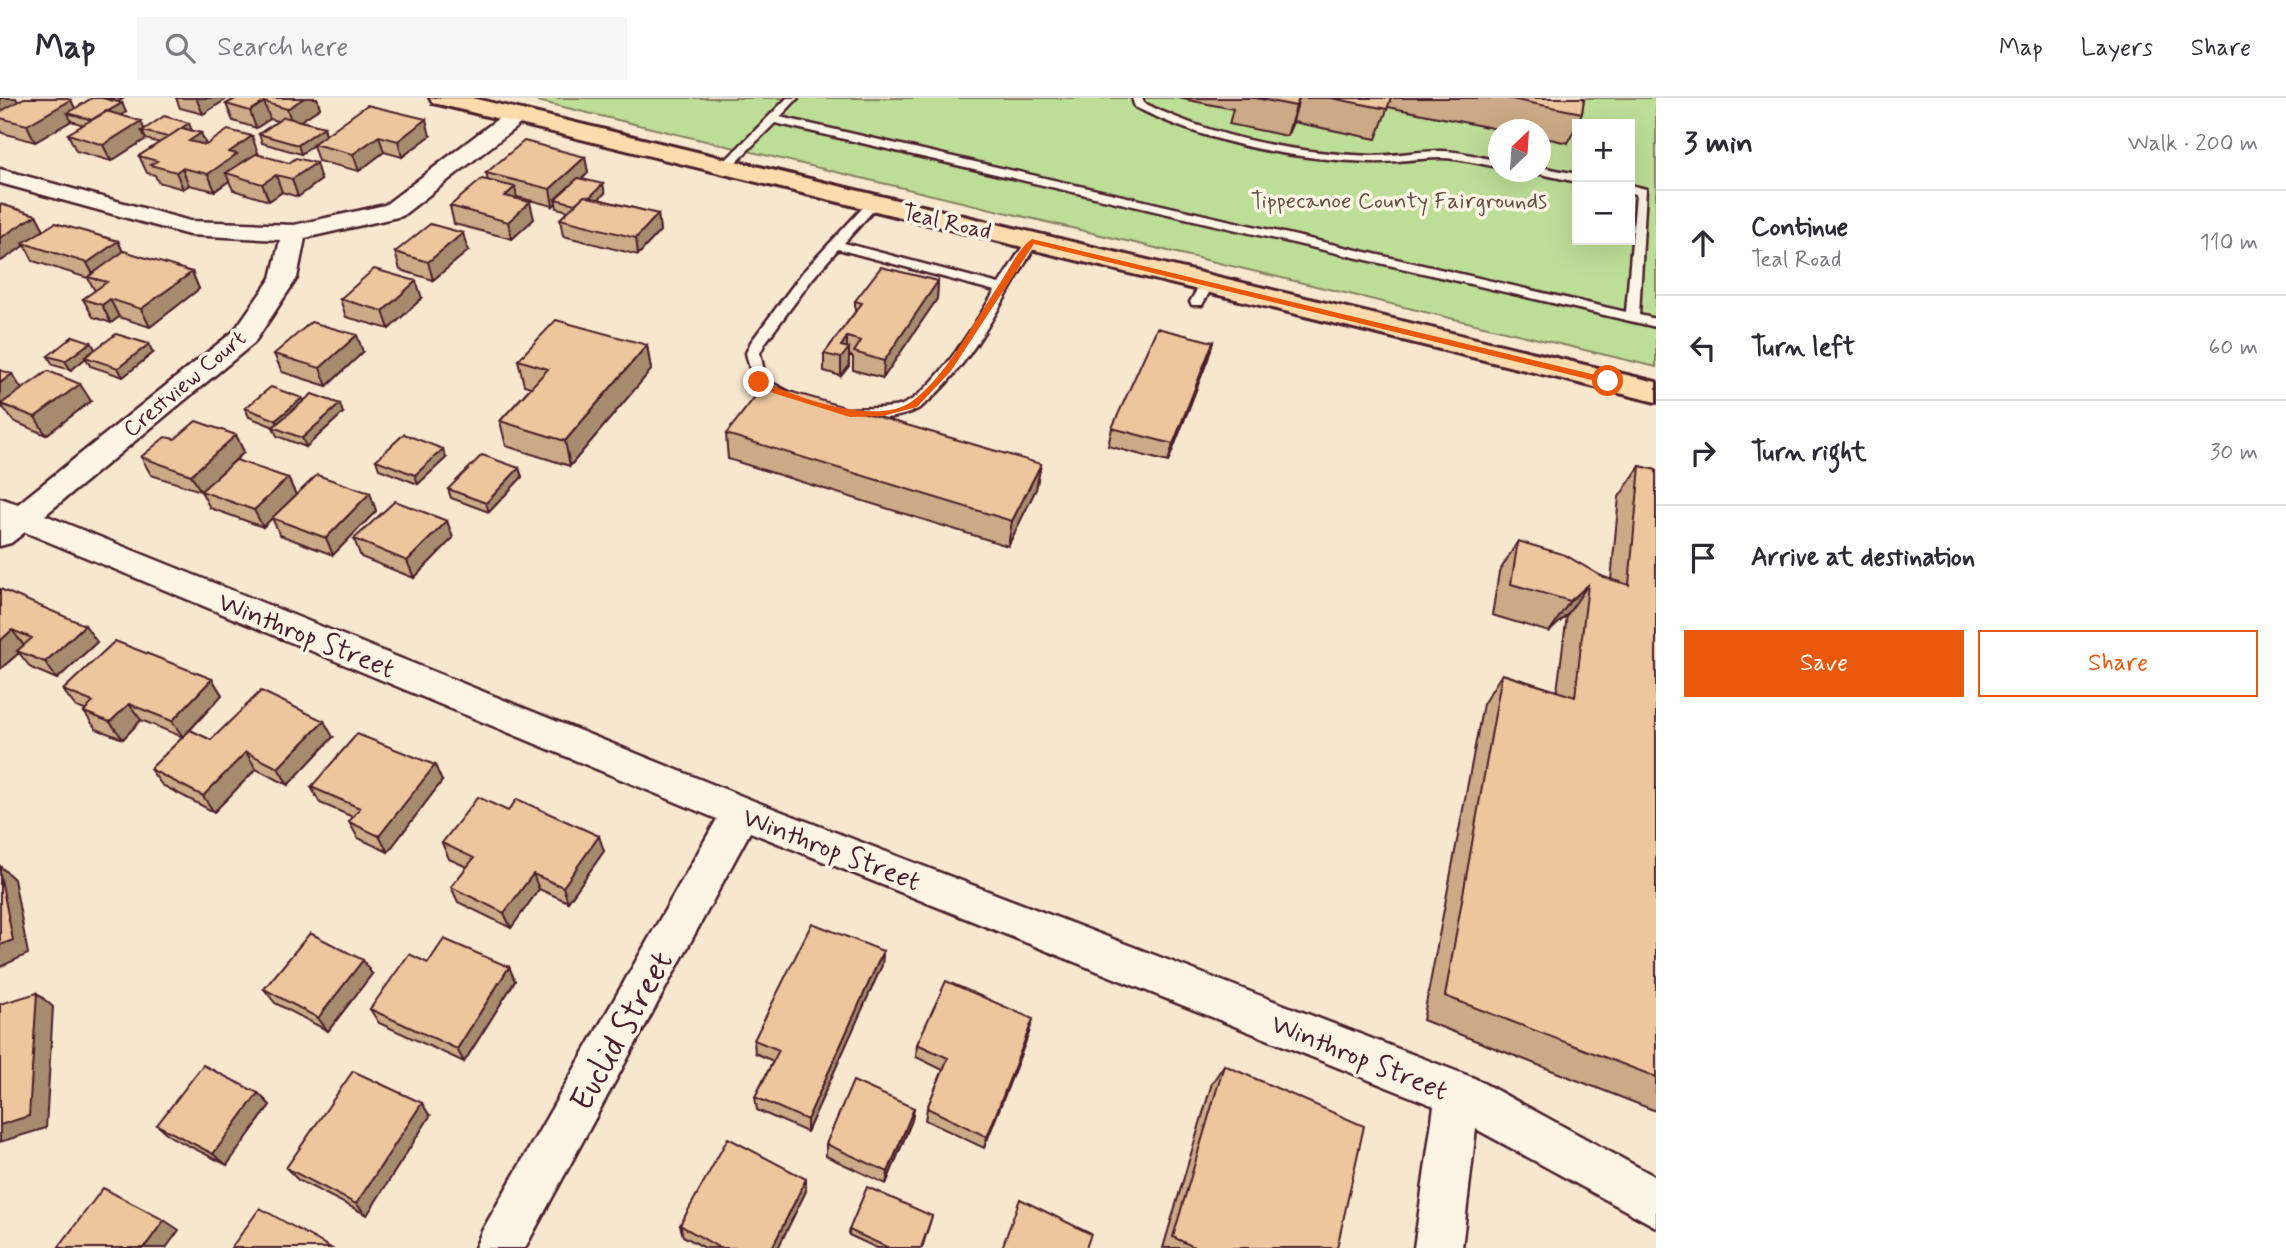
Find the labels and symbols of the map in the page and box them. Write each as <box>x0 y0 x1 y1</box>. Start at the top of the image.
north arrow <box>1488 119 1551 182</box>
park label: Tippecanoe County Fairgrounds <box>1251 187 1547 217</box>
street label: Teal Road <box>899 198 994 248</box>
street label: Crestview Court <box>117 324 253 445</box>
route start <box>1592 365 1623 396</box>
route end <box>743 366 774 397</box>
street label: Winthrop Street <box>212 584 400 689</box>
street label: Winthrop Street <box>737 799 925 901</box>
street label: Euclid Street <box>561 944 685 1119</box>
street label: Winthrop Street <box>1265 1006 1453 1111</box>

